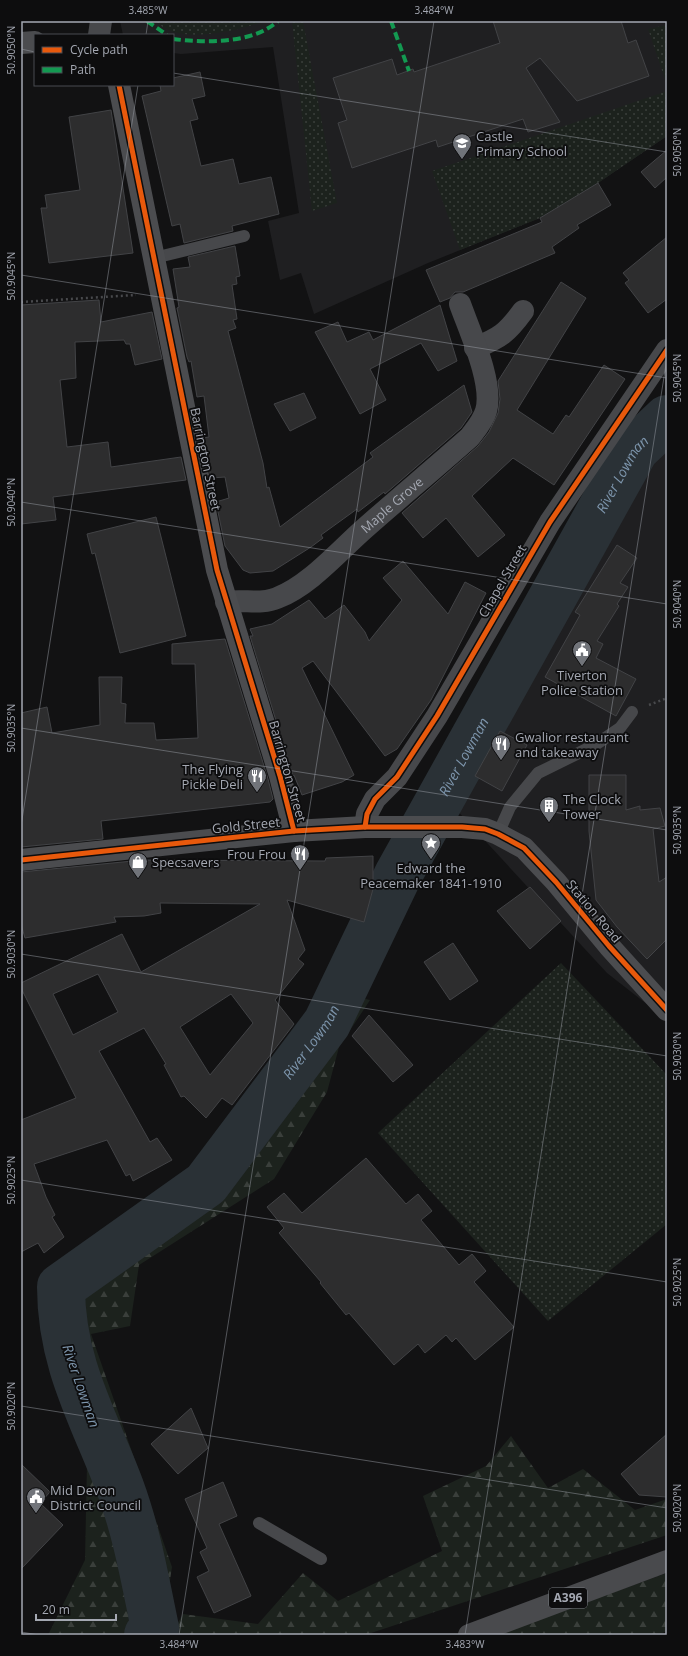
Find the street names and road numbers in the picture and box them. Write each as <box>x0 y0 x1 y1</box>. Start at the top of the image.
street label: Barrington Street <box>186 406 226 512</box>
street label: Maple Grove <box>357 473 427 537</box>
street label: Chapel Street <box>474 541 530 621</box>
street label: Barrington Street <box>265 718 311 824</box>
street label: Gold Street <box>211 812 281 838</box>
street label: Station Road <box>562 876 626 946</box>
road number: A396 <box>549 1588 587 1608</box>

